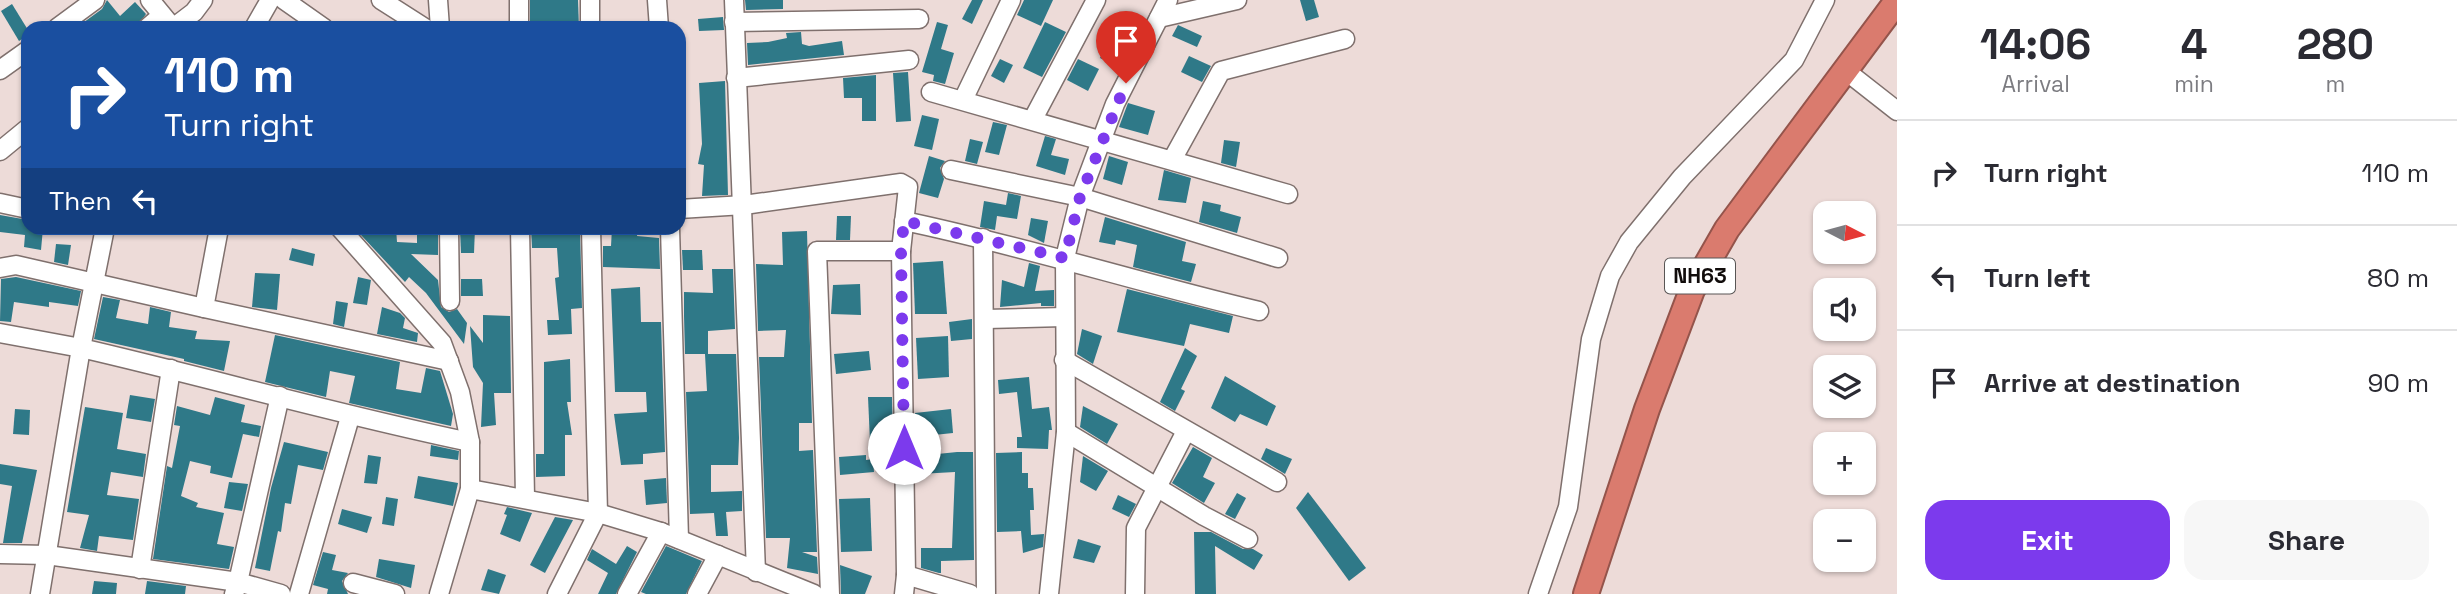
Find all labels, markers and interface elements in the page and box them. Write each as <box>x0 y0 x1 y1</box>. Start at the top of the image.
pin <box>1096 11 1156 83</box>
text: 14:06 <box>1980 18 2091 71</box>
text: 4 <box>2181 18 2207 71</box>
text: 280 <box>2297 18 2374 71</box>
icon: arrive <box>1107 22 1145 60</box>
text: 110 m <box>164 44 294 106</box>
icon: right <box>49 49 140 140</box>
text: Arrival <box>2001 69 2070 99</box>
text: min <box>2174 69 2214 99</box>
text: m <box>2325 69 2345 99</box>
text: Turn right <box>164 105 314 145</box>
icon: right <box>1925 154 1963 192</box>
text: Turn right <box>1984 156 2108 190</box>
text: 110 m <box>2362 156 2429 190</box>
icon: left <box>126 182 164 220</box>
text: Then <box>49 184 112 218</box>
north arrow <box>1813 201 1876 264</box>
map controls <box>1813 201 1876 572</box>
road number: NH63 <box>1665 258 1735 294</box>
icon: left <box>1925 259 1963 297</box>
text: Turn left <box>1984 261 2091 295</box>
text: 80 m <box>2367 261 2429 295</box>
button: sound <box>1813 278 1876 341</box>
button: layers <box>1813 355 1876 418</box>
icon: arrive <box>1925 364 1963 402</box>
text: Arrive at destination <box>1984 366 2241 400</box>
text: 90 m <box>2367 366 2429 400</box>
position arrow <box>867 411 941 485</box>
button: + <box>1813 432 1876 495</box>
button: Exit <box>1925 500 2170 580</box>
button: Share <box>2184 500 2429 580</box>
button: − <box>1813 509 1876 572</box>

